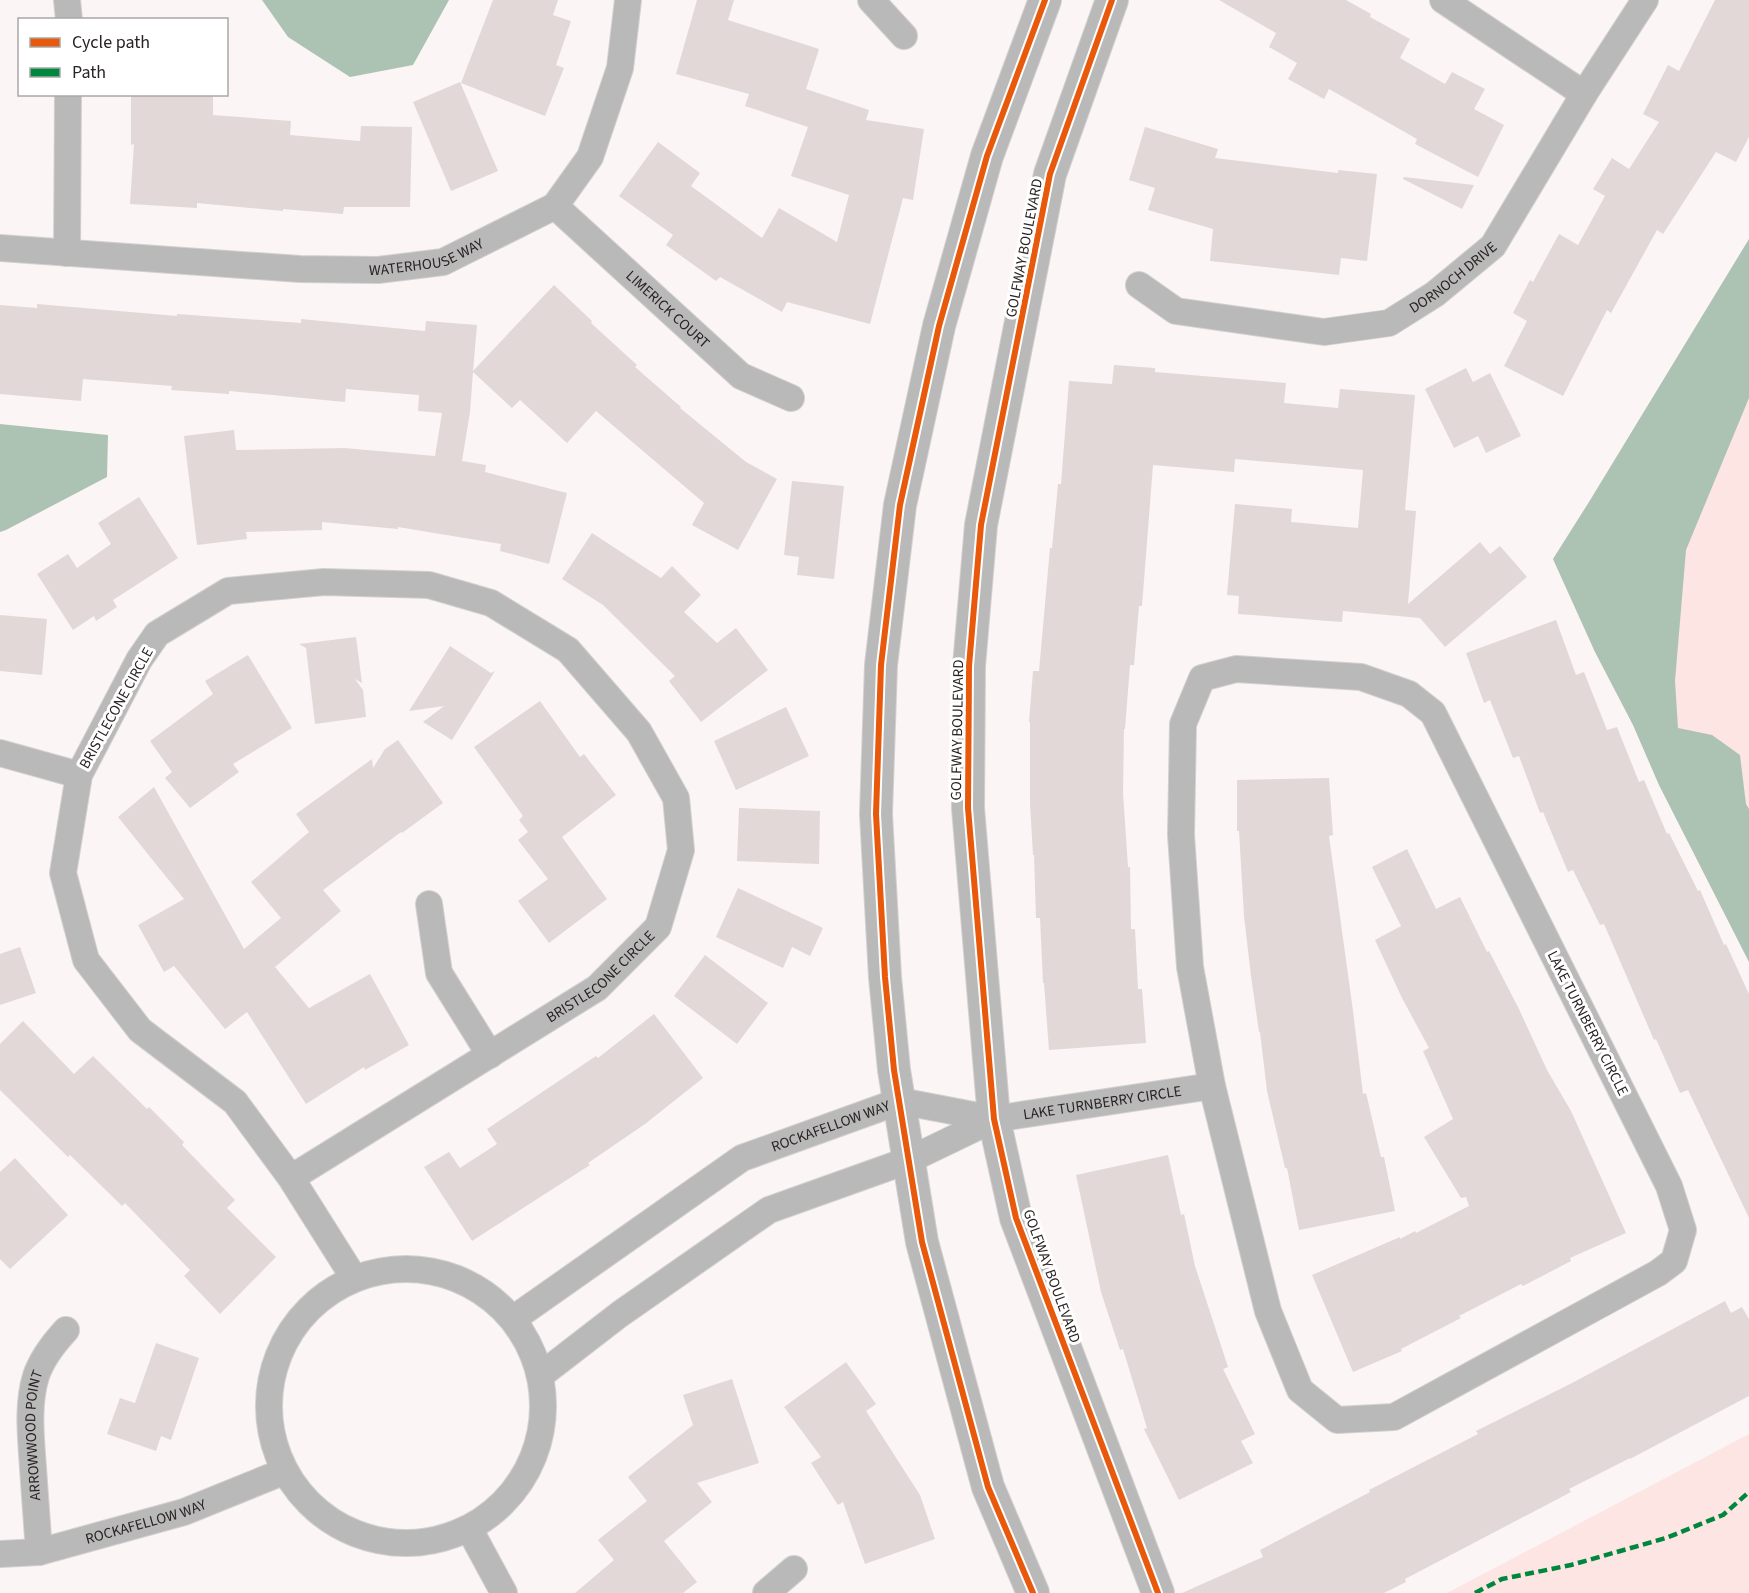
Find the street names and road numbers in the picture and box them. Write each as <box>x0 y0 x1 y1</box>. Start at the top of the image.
street label: GOLFWAY BOULEVARD <box>1001 177 1048 319</box>
street label: WATERHOUSE WAY <box>369 233 488 281</box>
street label: DORNOCH DRIVE <box>1405 237 1502 319</box>
street label: LIMERICK COURT <box>621 266 714 353</box>
street label: BRISTLECONE CIRCLE <box>74 644 159 773</box>
street label: GOLFWAY BOULEVARD <box>946 659 969 801</box>
street label: BRISTLECONE CIRCLE <box>542 926 660 1028</box>
street label: LAKE TURNBERRY CIRCLE <box>1542 947 1633 1099</box>
street label: LAKE TURNBERRY CIRCLE <box>1022 1081 1183 1125</box>
street label: ROCKAFELLOW WAY <box>768 1095 894 1158</box>
street label: GOLFWAY BOULEVARD <box>1018 1206 1085 1346</box>
street label: ARROWWOOD POINT <box>20 1367 48 1501</box>
street label: ROCKAFELLOW WAY <box>83 1494 210 1550</box>

